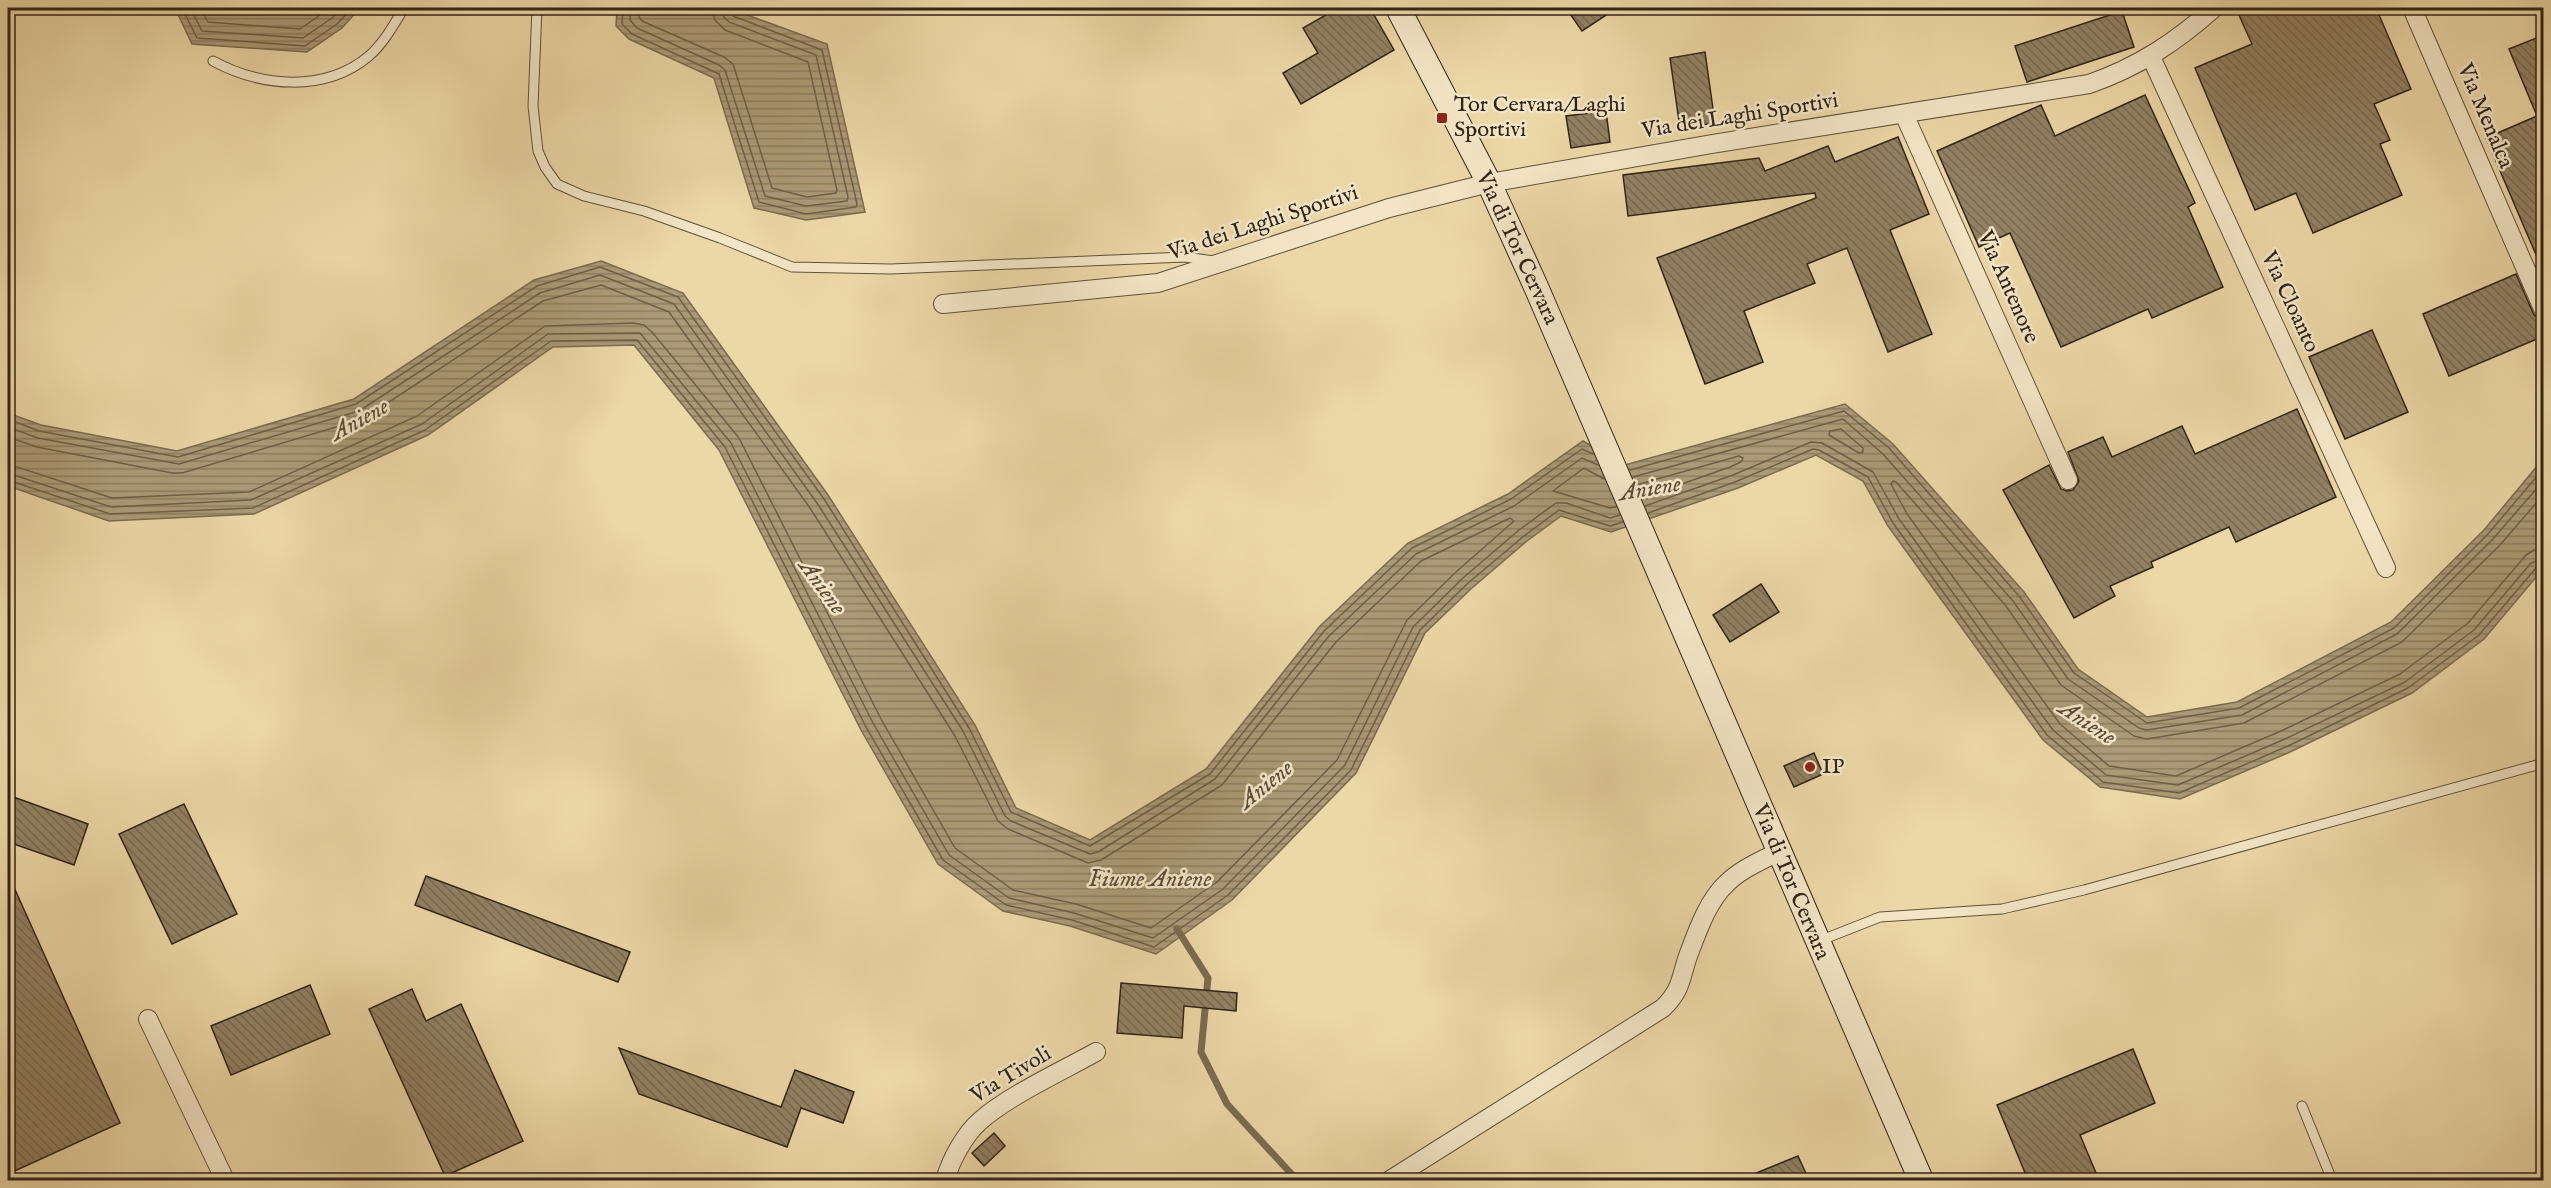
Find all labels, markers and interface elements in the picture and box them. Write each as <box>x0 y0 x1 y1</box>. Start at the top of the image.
street label: Via Menalca <box>2450 58 2520 173</box>
street label: Via dei Laghi Sportivi <box>1639 87 1840 146</box>
place label: Tor Cervara/Laghi Sportivi <box>1454 91 1626 144</box>
marker: Tor Cervara/Laghi Sportivi <box>1435 111 1449 125</box>
street label: Via di Tor Cervara <box>1469 166 1565 330</box>
street label: Via dei Laghi Sportivi <box>1163 179 1362 267</box>
street label: Via Antenore <box>1970 225 2045 348</box>
street label: Via Cloanto <box>2254 246 2326 357</box>
water label: Aniene <box>323 391 395 450</box>
water label: Aniene <box>1614 469 1683 510</box>
water label: Aniene <box>789 550 853 621</box>
water label: Aniene <box>2050 691 2121 753</box>
water label: Aniene <box>1230 753 1300 818</box>
place label: IP <box>1822 753 1844 781</box>
marker: IP <box>1803 760 1817 774</box>
street label: Via di Tor Cervara <box>1745 799 1837 965</box>
water label: Fiume Aniene <box>1089 864 1211 895</box>
street label: Via Tivoli <box>965 1040 1057 1111</box>

